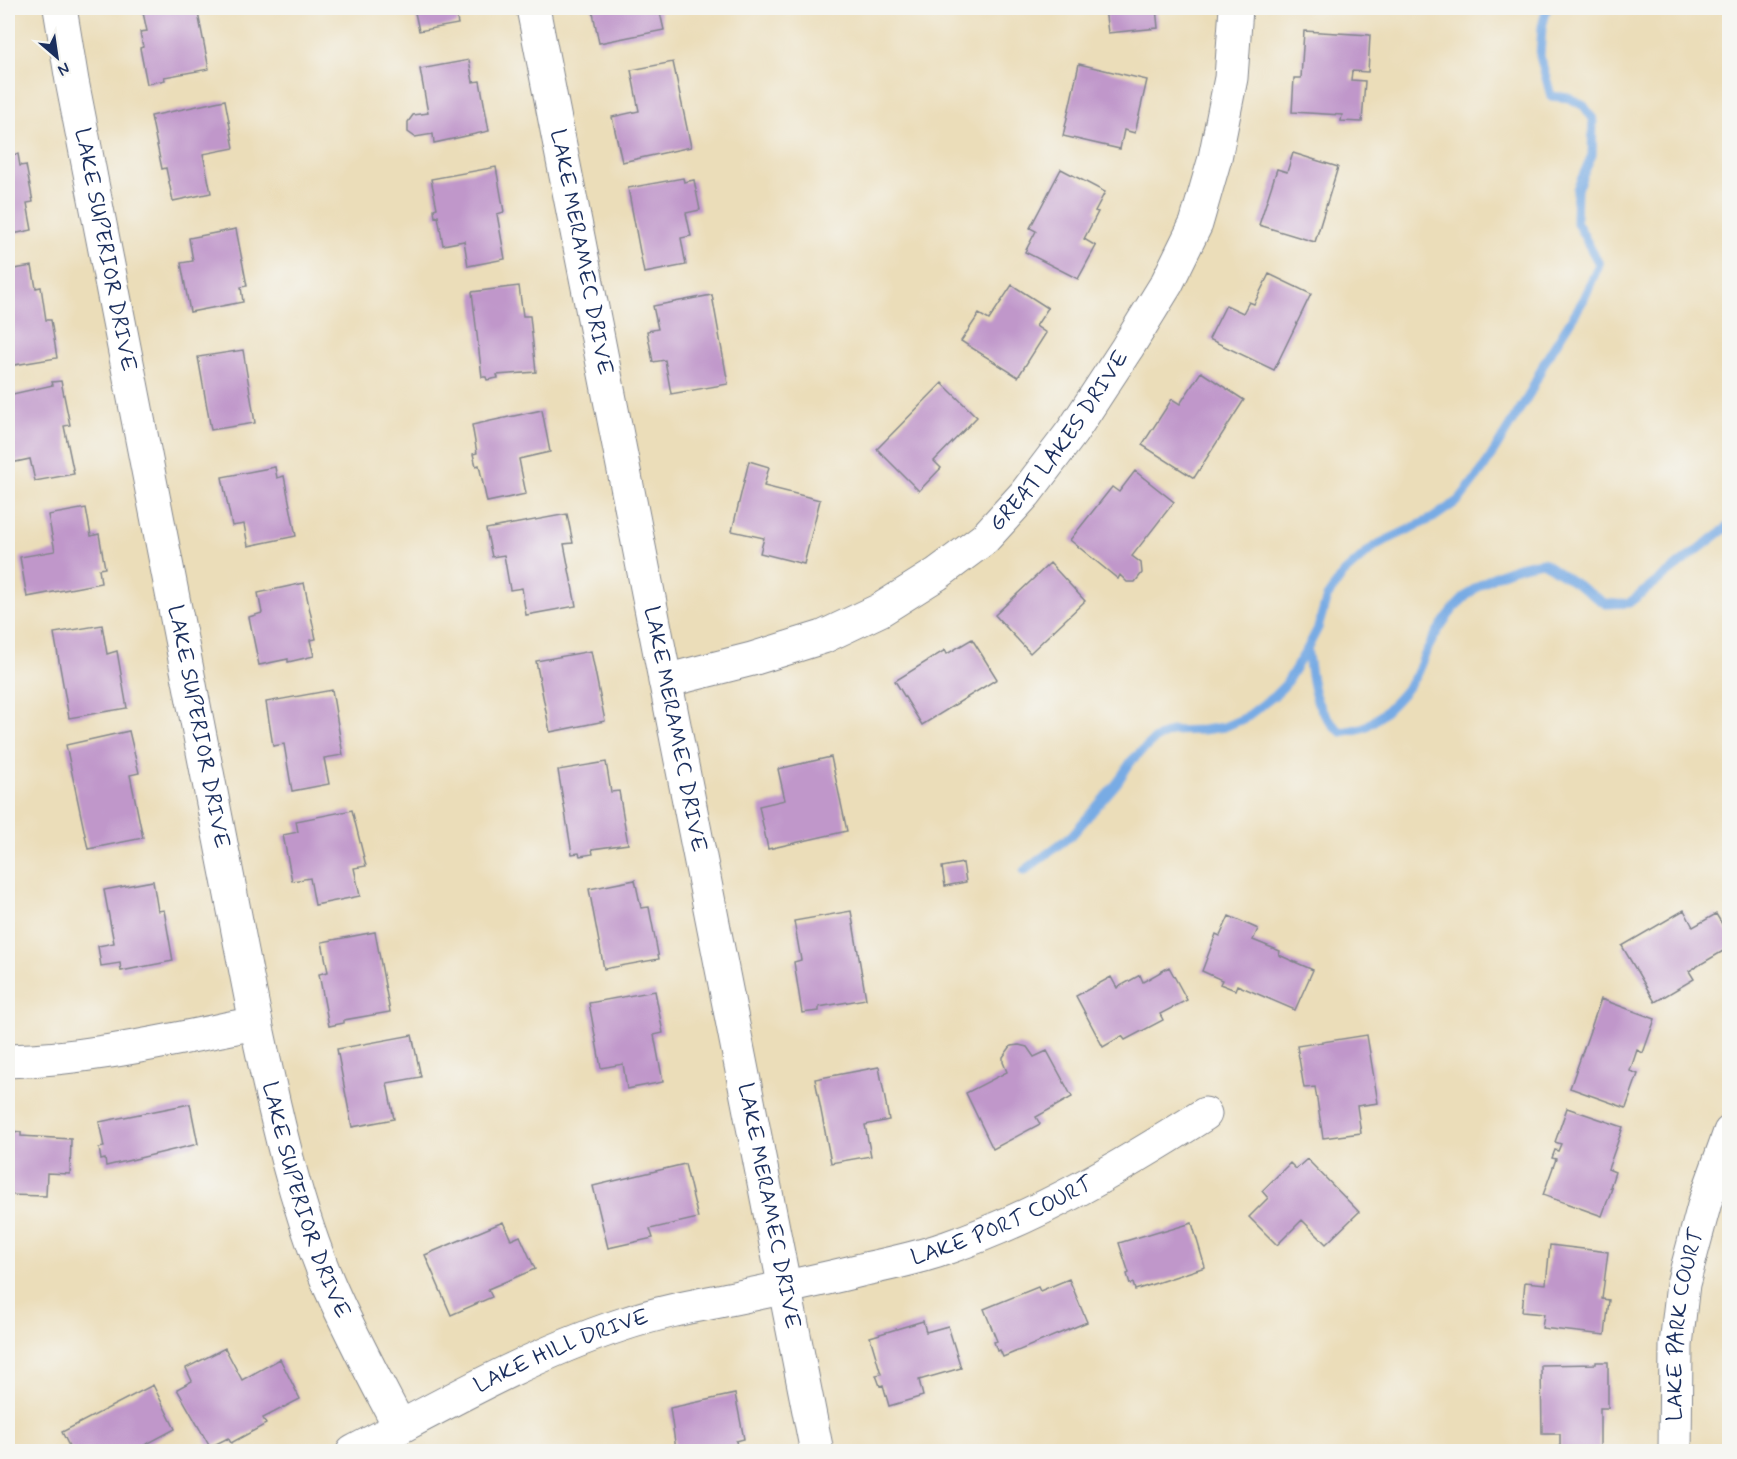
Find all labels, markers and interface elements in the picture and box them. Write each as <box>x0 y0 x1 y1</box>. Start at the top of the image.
north arrow <box>27 27 87 87</box>
text: N <box>54 57 73 81</box>
street label: LAKE SUPERIOR DRIVE <box>68 126 142 374</box>
street label: LAKE MERAMEC DRIVE <box>543 127 619 378</box>
street label: GREAT LAKES DRIVE <box>983 345 1135 538</box>
street label: LAKE SUPERIOR DRIVE <box>161 603 236 851</box>
street label: LAKE MERAMEC DRIVE <box>637 604 713 855</box>
street label: LAKE SUPERIOR DRIVE <box>255 1079 356 1323</box>
street label: LAKE MERAMEC DRIVE <box>731 1081 806 1331</box>
street label: LAKE PORT COURT <box>908 1170 1099 1272</box>
street label: LAKE PARK COURT <box>1661 1225 1711 1421</box>
street label: LAKE HILL DRIVE <box>470 1303 652 1400</box>

